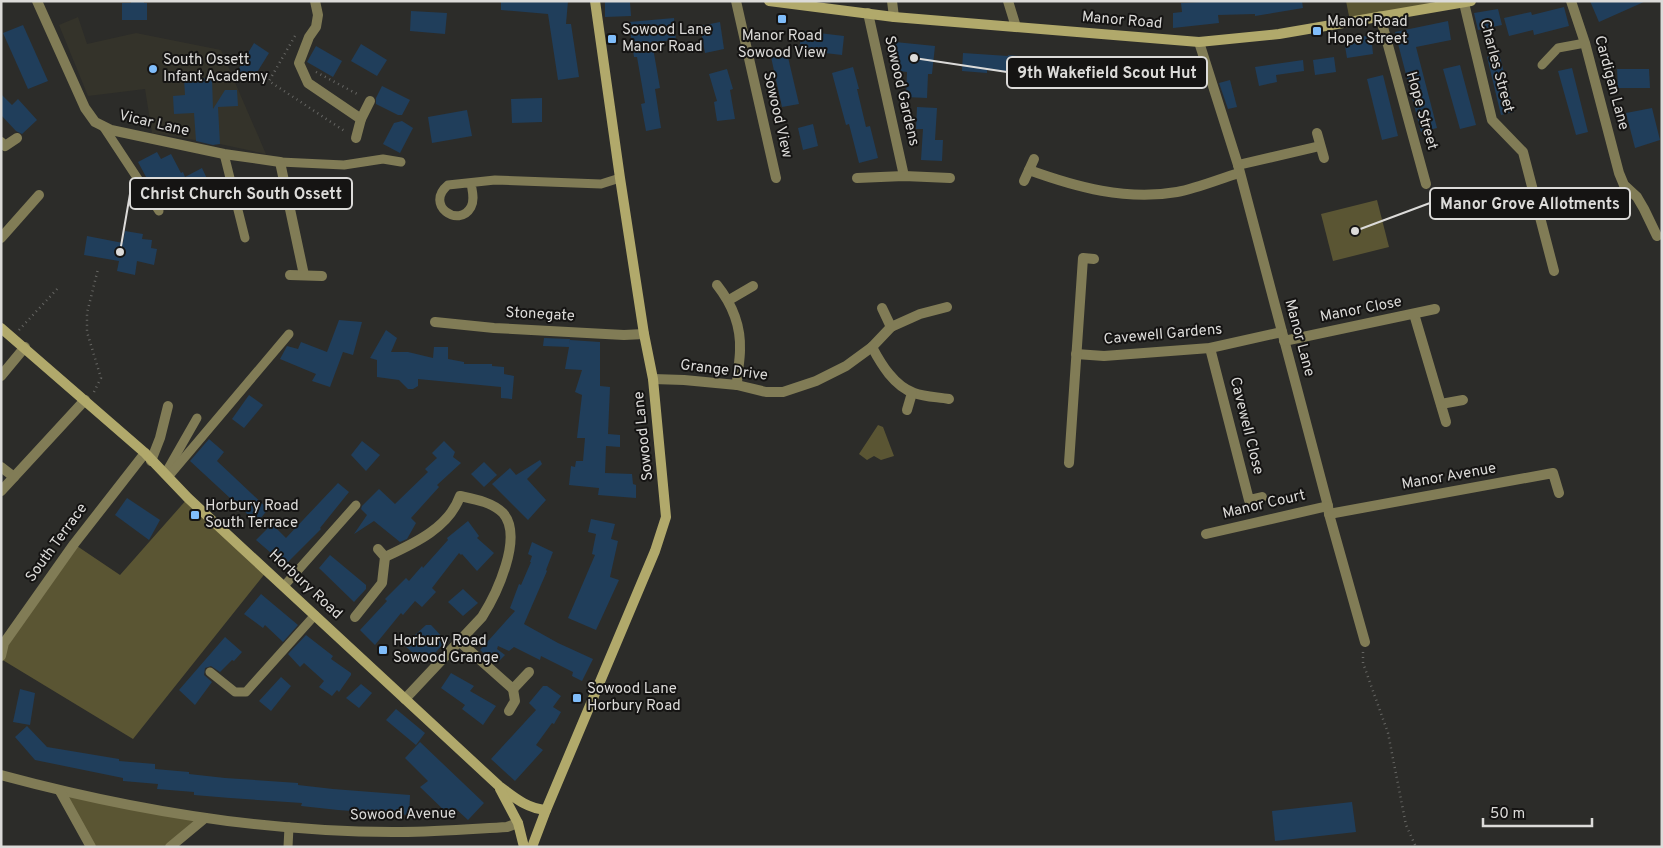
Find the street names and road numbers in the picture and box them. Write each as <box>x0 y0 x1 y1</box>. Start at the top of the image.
street label: Manor Road <box>1081 8 1163 34</box>
street label: Charles Street <box>1474 17 1518 115</box>
street label: Sowood Gardens <box>879 34 923 148</box>
street label: Cardigan Lane <box>1589 34 1633 132</box>
street label: Sowood View <box>758 70 796 160</box>
street label: Hope Street <box>1401 70 1441 152</box>
street label: Vicar Lane <box>117 107 191 141</box>
street label: Manor Close <box>1319 293 1403 327</box>
street label: Manor Lane <box>1280 297 1318 379</box>
street label: Stonegate <box>505 304 575 326</box>
street label: Cavewell Gardens <box>1103 320 1223 350</box>
street label: Grange Drive <box>679 356 769 386</box>
street label: Cavewell Close <box>1225 375 1267 477</box>
street label: Sowood Lane <box>630 390 658 482</box>
street label: Manor Avenue <box>1400 459 1498 495</box>
street label: Manor Court <box>1221 486 1307 524</box>
street label: South Terrace <box>22 500 92 586</box>
street label: Horbury Road <box>264 546 346 624</box>
street label: Sowood Avenue <box>350 805 456 825</box>

